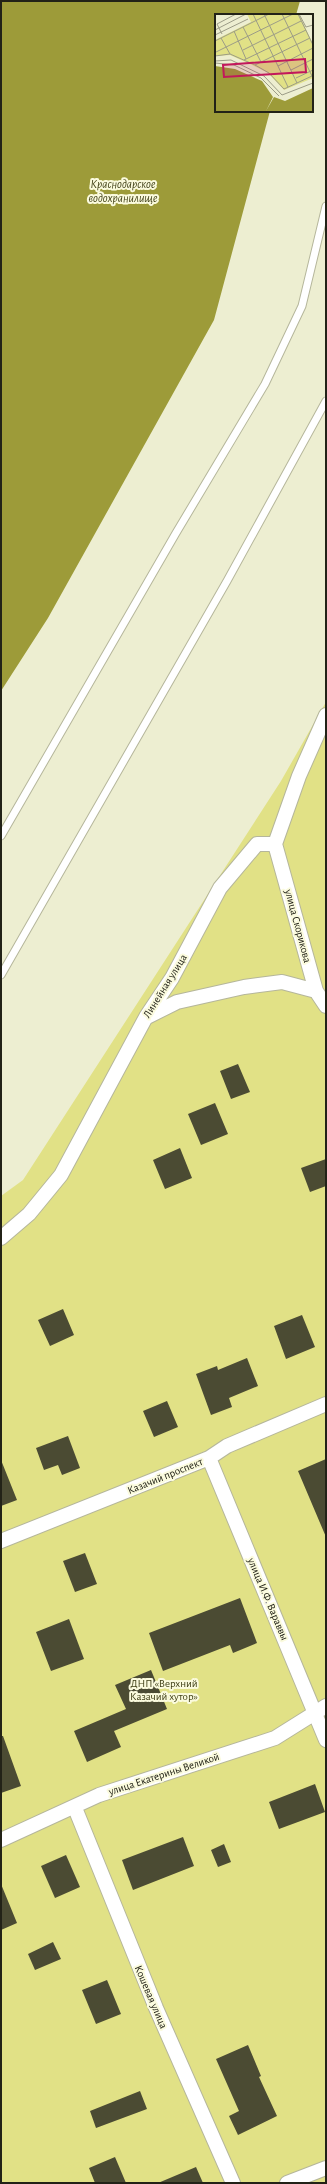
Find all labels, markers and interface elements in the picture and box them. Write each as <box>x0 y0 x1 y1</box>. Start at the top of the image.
inset map <box>215 14 313 112</box>
water label: Краснодарское водохранилище <box>89 178 158 205</box>
street label: улица Скорикова <box>283 887 313 964</box>
street label: Линейная улица <box>141 952 189 1020</box>
street label: Казачий проспект <box>126 1456 204 1496</box>
street label: улица И.Ф. Вараввы <box>245 1555 290 1642</box>
park label: ДНП «Верхний Казачий хутор» <box>130 1678 198 1702</box>
street label: улица Екатерины Великой <box>106 1751 221 1797</box>
street label: Кошевая улица <box>133 1964 169 2030</box>

